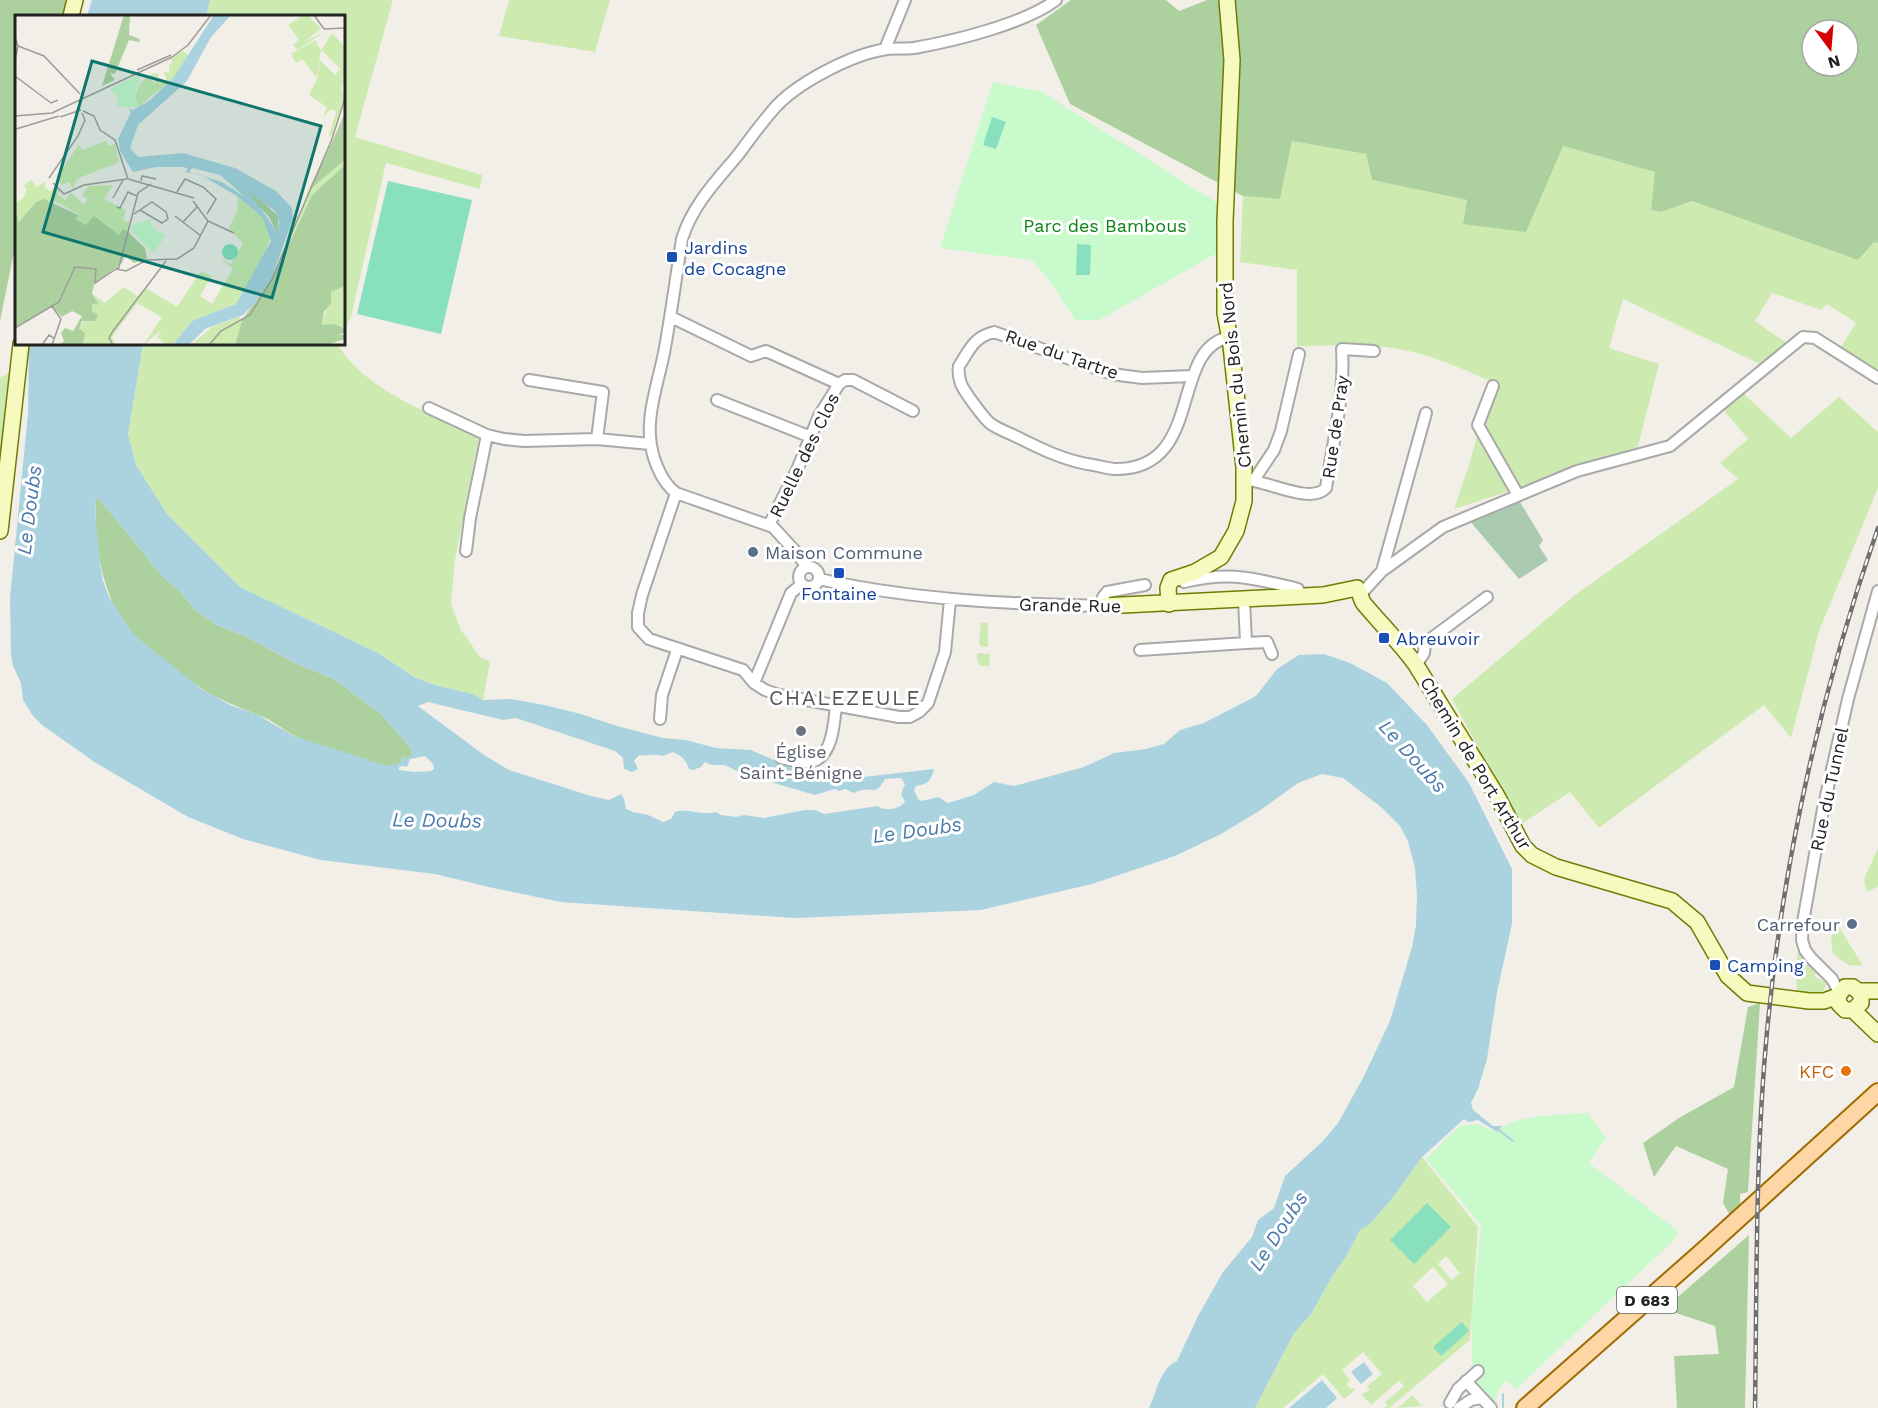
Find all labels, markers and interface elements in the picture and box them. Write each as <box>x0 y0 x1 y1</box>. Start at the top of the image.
inset map <box>15 15 345 345</box>
north arrow <box>1800 18 1860 78</box>
text: N <box>1826 51 1842 73</box>
park label: Parc des Bambous <box>1023 215 1187 236</box>
place label: Jardins de Cocagne <box>684 237 786 279</box>
marker: Jardins de Cocagne <box>665 250 679 264</box>
street label: Chemin du Bois Nord <box>1215 281 1255 469</box>
street label: Rue du Tartre <box>1003 325 1121 383</box>
street label: Rue de Pray <box>1317 373 1353 480</box>
street label: Ruelle des Clos <box>765 389 843 521</box>
water label: Le Doubs <box>12 464 46 556</box>
place label: Maison Commune <box>765 542 923 563</box>
marker: Maison Commune <box>746 545 760 559</box>
marker: Fontaine <box>832 566 846 580</box>
place label: Fontaine <box>801 583 877 604</box>
street label: Grande Rue <box>1019 594 1121 616</box>
place label: Abreuvoir <box>1396 628 1480 649</box>
marker: Abreuvoir <box>1377 631 1391 645</box>
street label: Chemin de Port Arthur <box>1416 673 1536 853</box>
district label: CHALEZEULE <box>769 685 921 710</box>
water label: Le Doubs <box>1374 715 1452 797</box>
marker: Église Saint-Bénigne <box>794 724 808 738</box>
street label: Rue du Tunnel <box>1806 725 1853 853</box>
place label: Église Saint-Bénigne <box>739 741 863 783</box>
water label: Le Doubs <box>392 807 482 833</box>
water label: Le Doubs <box>871 812 963 848</box>
place label: Carrefour <box>1757 914 1840 935</box>
marker: Carrefour <box>1845 917 1859 931</box>
place label: Camping <box>1727 955 1804 976</box>
marker: Camping <box>1708 958 1722 972</box>
place label: KFC <box>1799 1061 1834 1082</box>
marker: KFC <box>1839 1064 1853 1078</box>
water label: Le Doubs <box>1243 1187 1313 1275</box>
road number: D 683 <box>1617 1287 1677 1313</box>

